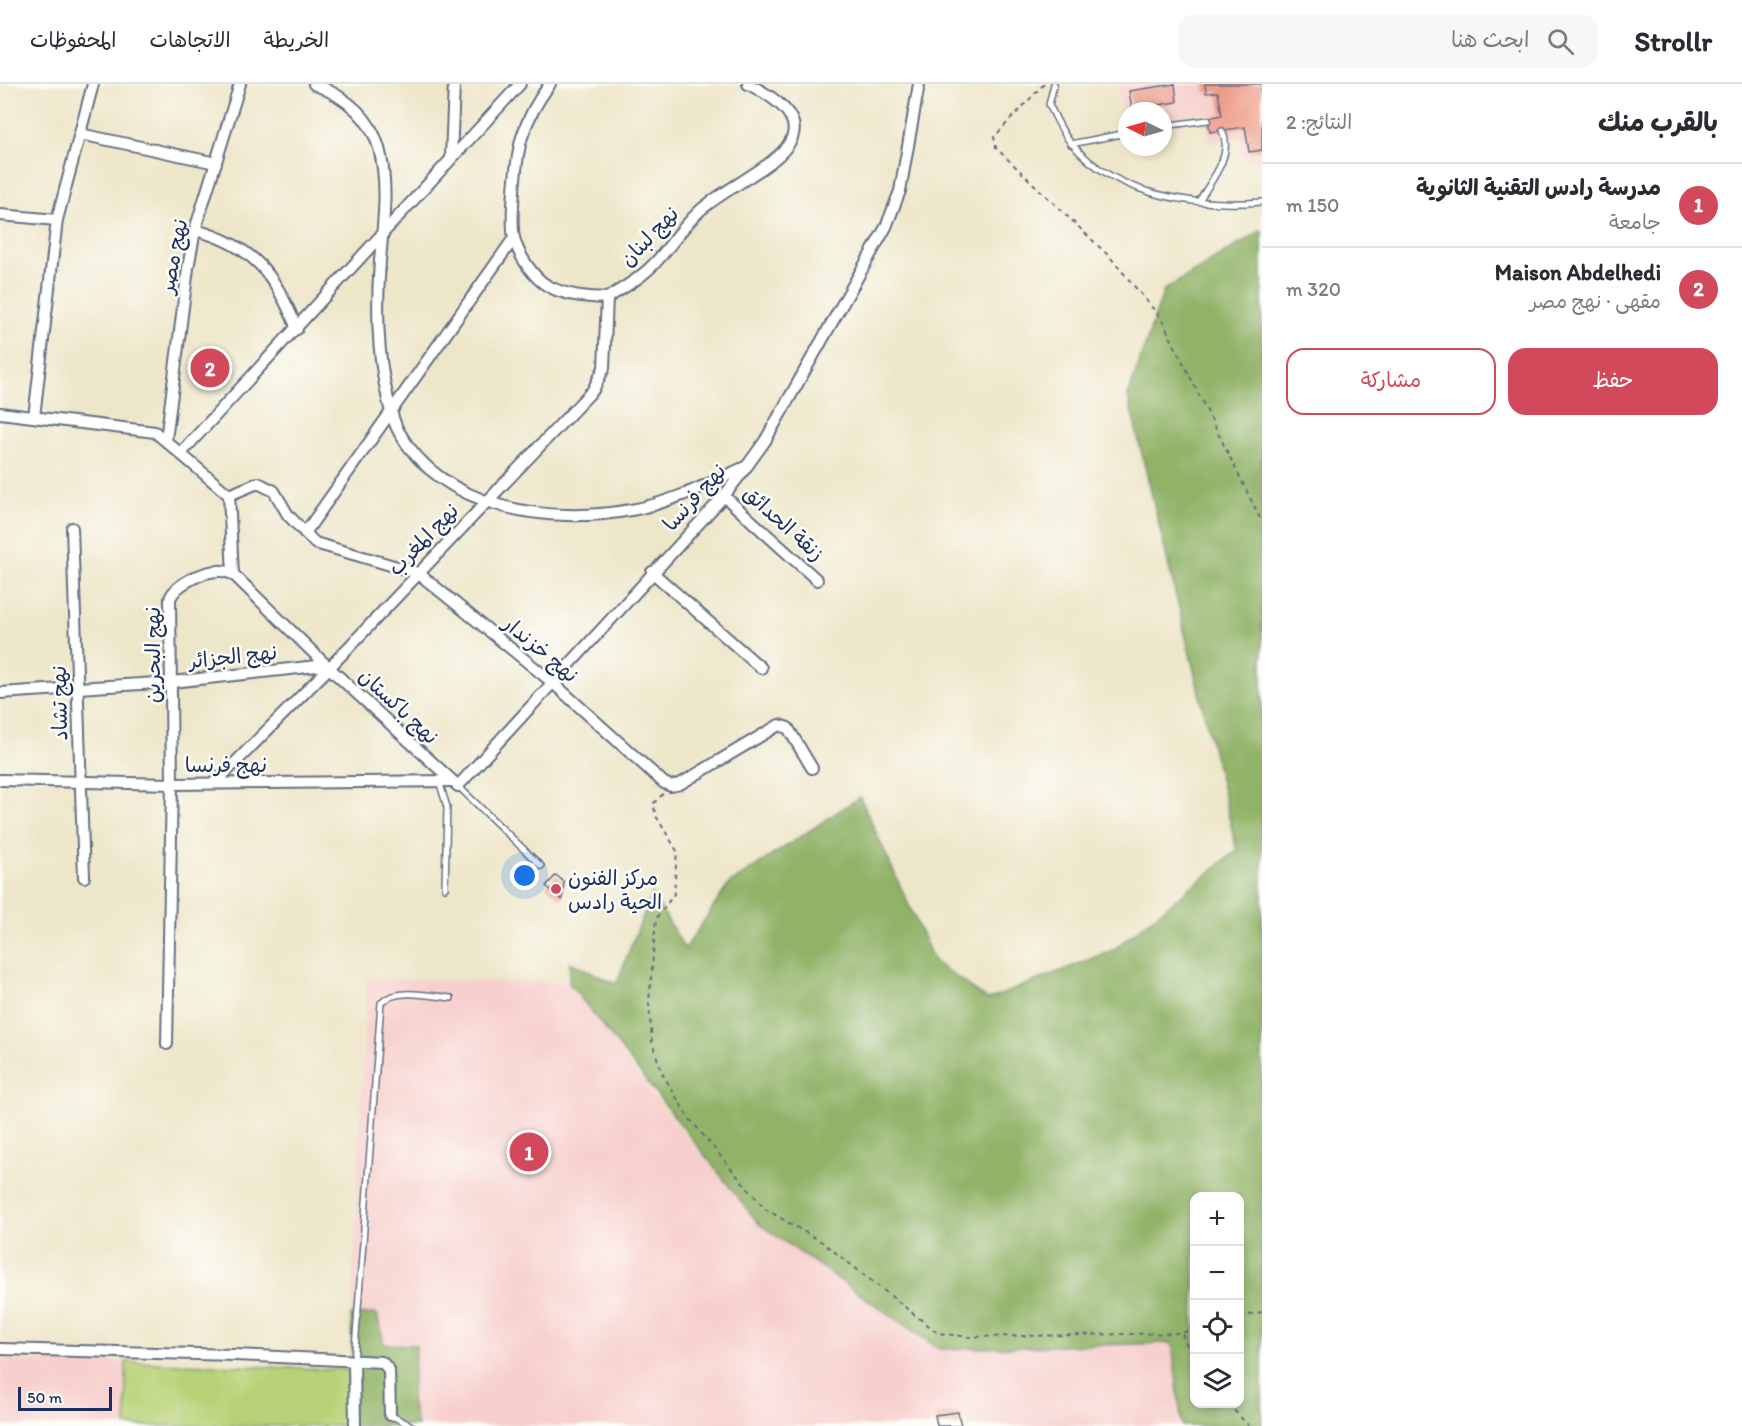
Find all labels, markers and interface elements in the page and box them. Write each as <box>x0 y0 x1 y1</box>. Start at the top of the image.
search box <box>1178 14 1598 68</box>
text: Strollr <box>1634 24 1712 58</box>
icon: search <box>1544 25 1577 58</box>
text: ابحث هنا <box>1451 26 1529 53</box>
text: المحفوظات <box>30 27 116 52</box>
text: الاتجاهات <box>149 27 231 52</box>
text: الخريطة <box>264 27 329 52</box>
north arrow <box>1118 102 1172 156</box>
text: بالقرب منك <box>1598 106 1718 138</box>
text: النتائج: 2 <box>1286 110 1352 134</box>
text: مدرسة رادس التقنية الثانوية <box>1416 174 1661 201</box>
text: 150 m <box>1286 193 1339 217</box>
text: 1 <box>1694 193 1703 217</box>
street label: نهج لبنان <box>614 201 685 273</box>
text: جامعة <box>1609 210 1661 234</box>
street label: نهج مصر <box>153 217 194 298</box>
text: Maison Abdelhedi <box>1495 259 1661 286</box>
text: 320 m <box>1286 277 1341 301</box>
text: 2 <box>1693 277 1704 301</box>
text: مقهى · نهج مصر <box>1530 289 1661 313</box>
pin: 2 <box>190 346 230 390</box>
button: مشاركة <box>1286 348 1496 415</box>
button: حفظ <box>1508 348 1718 415</box>
street label: نهج فرنسا <box>657 458 732 537</box>
street label: زنقة الحدائق <box>738 480 830 566</box>
street label: نهج المغرب <box>382 498 465 582</box>
street label: نهج البحرين <box>140 607 167 703</box>
street label: نهج خزندار <box>496 609 584 689</box>
street label: نهج الجزائر <box>186 639 279 675</box>
street label: نهج باكستان <box>353 663 444 750</box>
street label: نهج تشاد <box>46 665 74 741</box>
street label: نهج فرنسا <box>185 752 267 779</box>
your location <box>510 861 539 890</box>
place label: مركز الفنون الحية رادس <box>568 865 662 914</box>
marker: مركز الفنون الحية رادس <box>549 882 563 896</box>
pin: 1 <box>510 1130 548 1174</box>
map controls <box>1190 1192 1244 1408</box>
button: + <box>1190 1192 1244 1246</box>
button: − <box>1190 1246 1244 1300</box>
button: locate <box>1190 1300 1244 1354</box>
button: layers <box>1190 1354 1244 1408</box>
scale bar <box>18 1384 112 1412</box>
text: 50 m <box>27 1388 62 1407</box>

